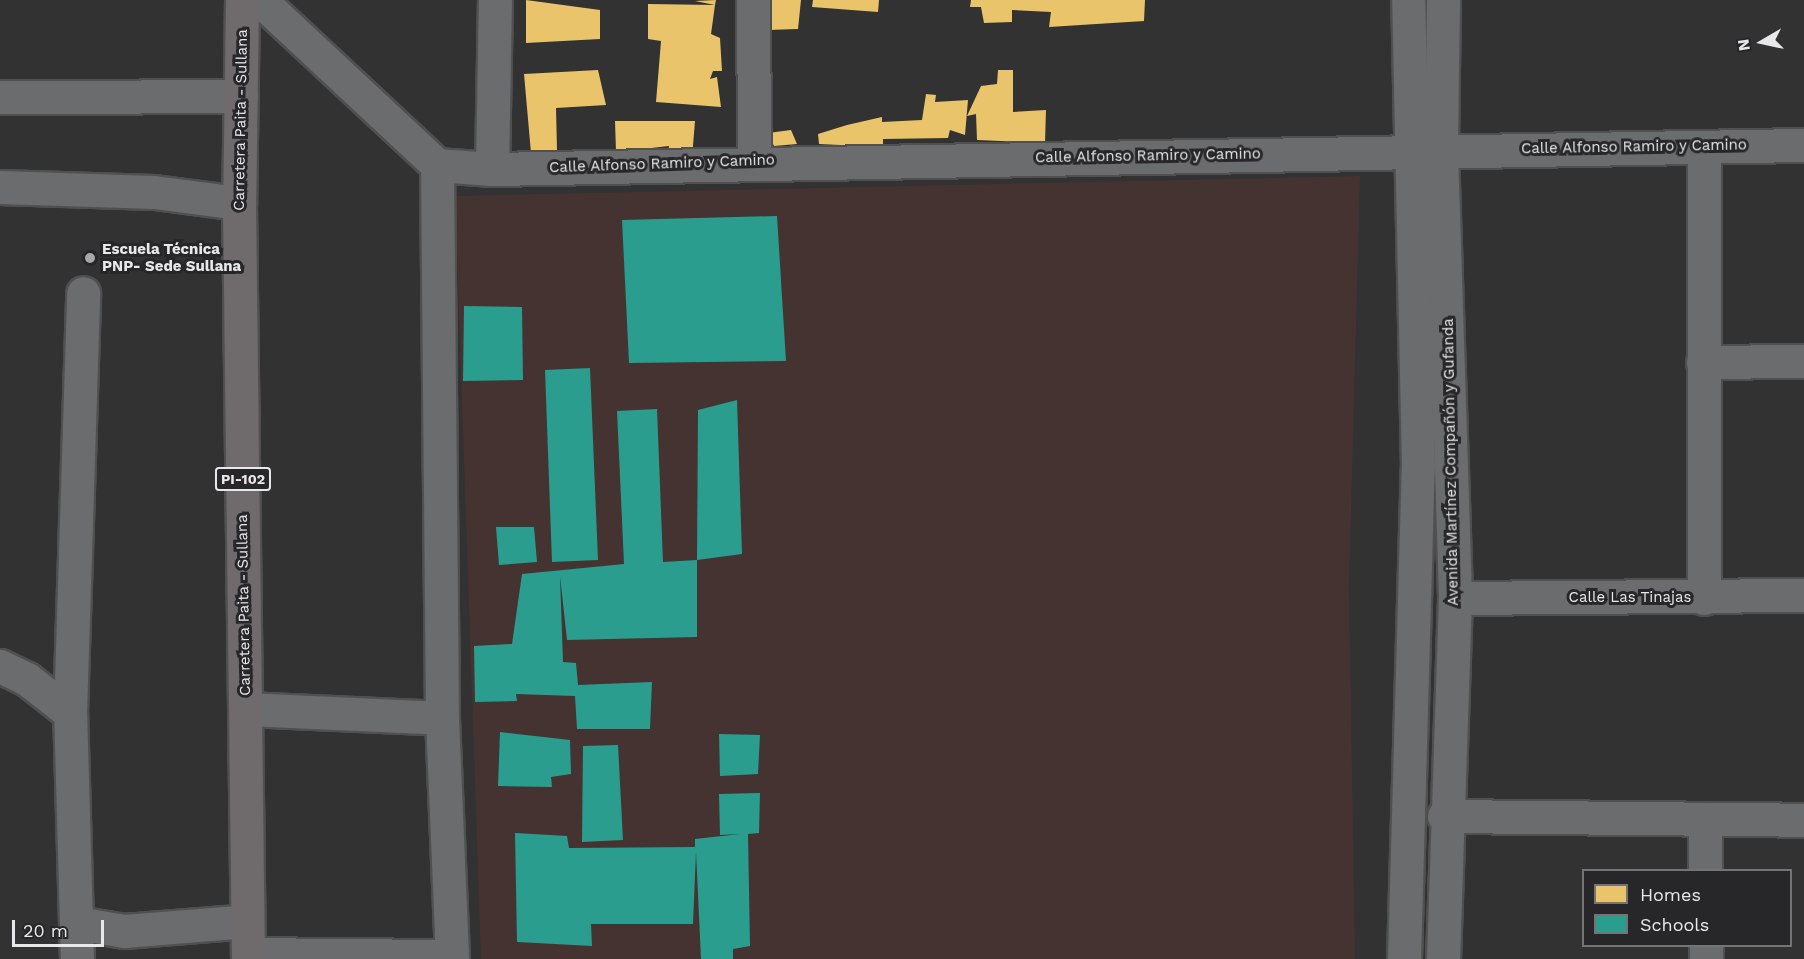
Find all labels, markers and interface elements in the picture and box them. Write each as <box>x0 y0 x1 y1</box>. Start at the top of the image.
north arrow <box>1732 12 1792 72</box>
street label: Carretera Paita - Sullana <box>230 29 252 211</box>
text: N <box>1733 38 1754 52</box>
street label: Calle Alfonso Ramiro y Camino <box>1520 136 1748 158</box>
street label: Calle Alfonso Ramiro y Camino <box>1034 145 1262 167</box>
street label: Calle Alfonso Ramiro y Camino <box>548 151 776 177</box>
place label: Escuela Técnica PNP- Sede Sullana <box>102 240 241 275</box>
marker: Escuela Técnica PNP- Sede Sullana <box>83 251 97 265</box>
street label: Avenida Martínez Compañón y Gufanda <box>1439 318 1463 606</box>
road number: PI-102 <box>214 468 272 490</box>
street label: Carretera Paita - Sullana <box>233 514 255 696</box>
street label: Calle Las Tinajas <box>1568 589 1692 607</box>
legend <box>1582 869 1792 947</box>
text: Homes <box>1640 884 1701 905</box>
scale bar <box>15 908 106 946</box>
text: Schools <box>1640 914 1709 935</box>
text: 20 m <box>23 920 68 941</box>

